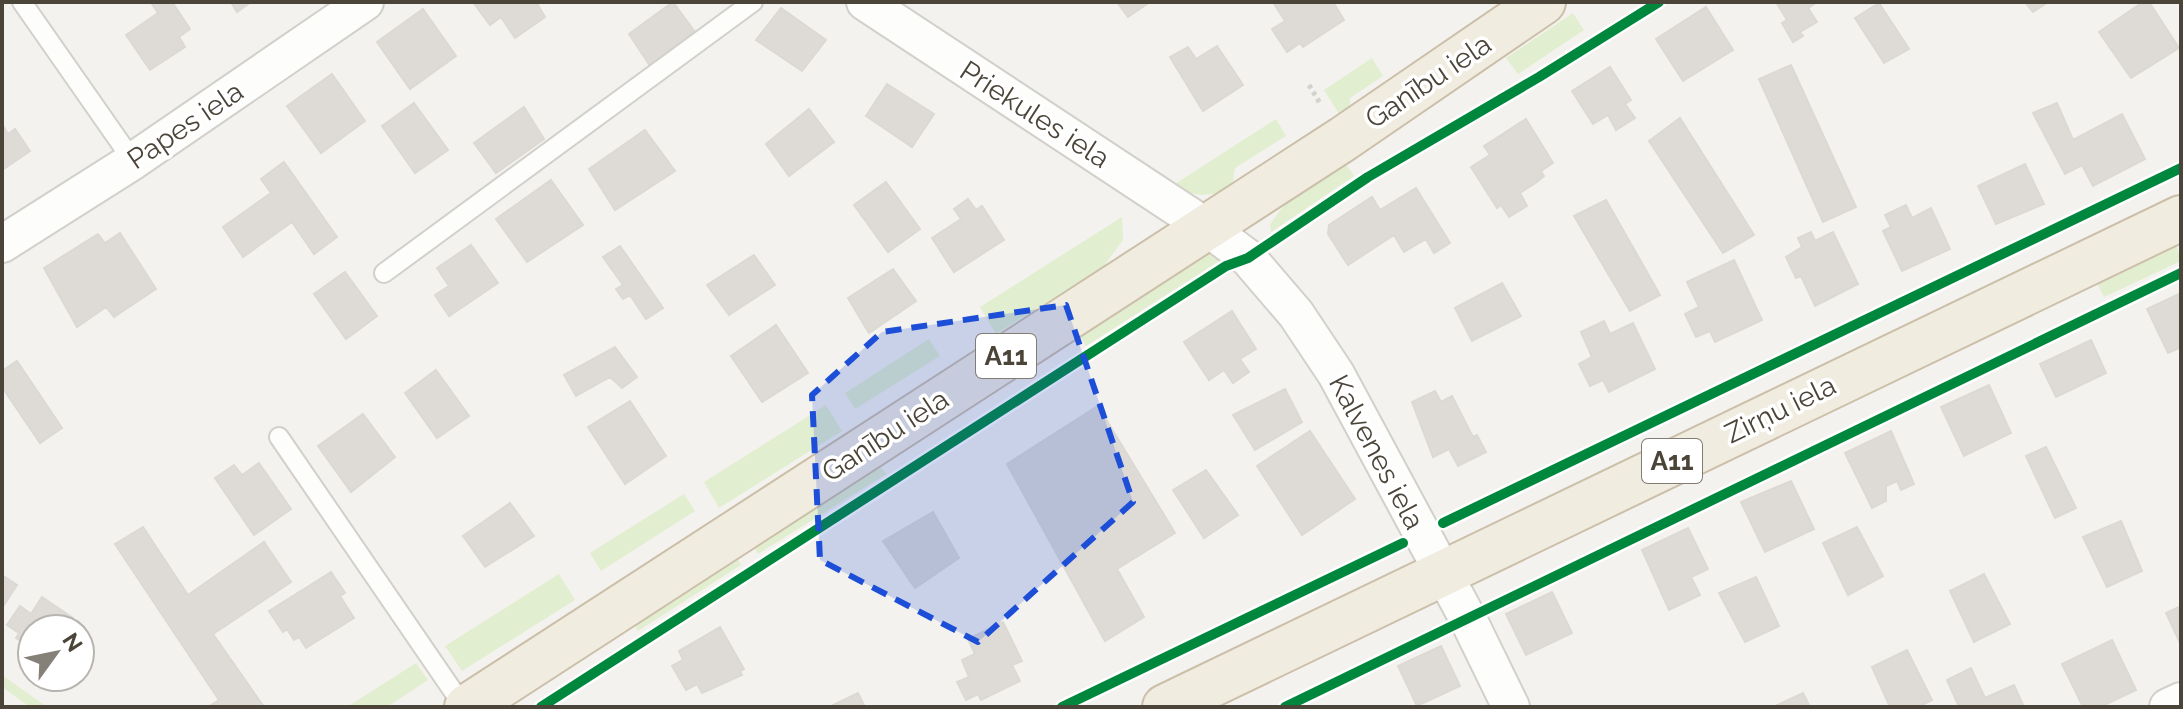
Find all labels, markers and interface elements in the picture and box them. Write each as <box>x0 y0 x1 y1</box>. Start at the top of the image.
street label: Ganību iela <box>1359 27 1497 135</box>
street label: Priekules iela <box>954 54 1116 175</box>
street label: Papes iela <box>121 75 249 176</box>
road number: A11 <box>976 334 1036 378</box>
street label: Kalvenes iela <box>1322 369 1431 535</box>
street label: Zirņu iela <box>1719 369 1841 450</box>
street label: Ganību iela <box>816 382 955 489</box>
road number: A11 <box>1642 439 1702 483</box>
north arrow <box>16 613 96 693</box>
text: N <box>57 628 88 656</box>

